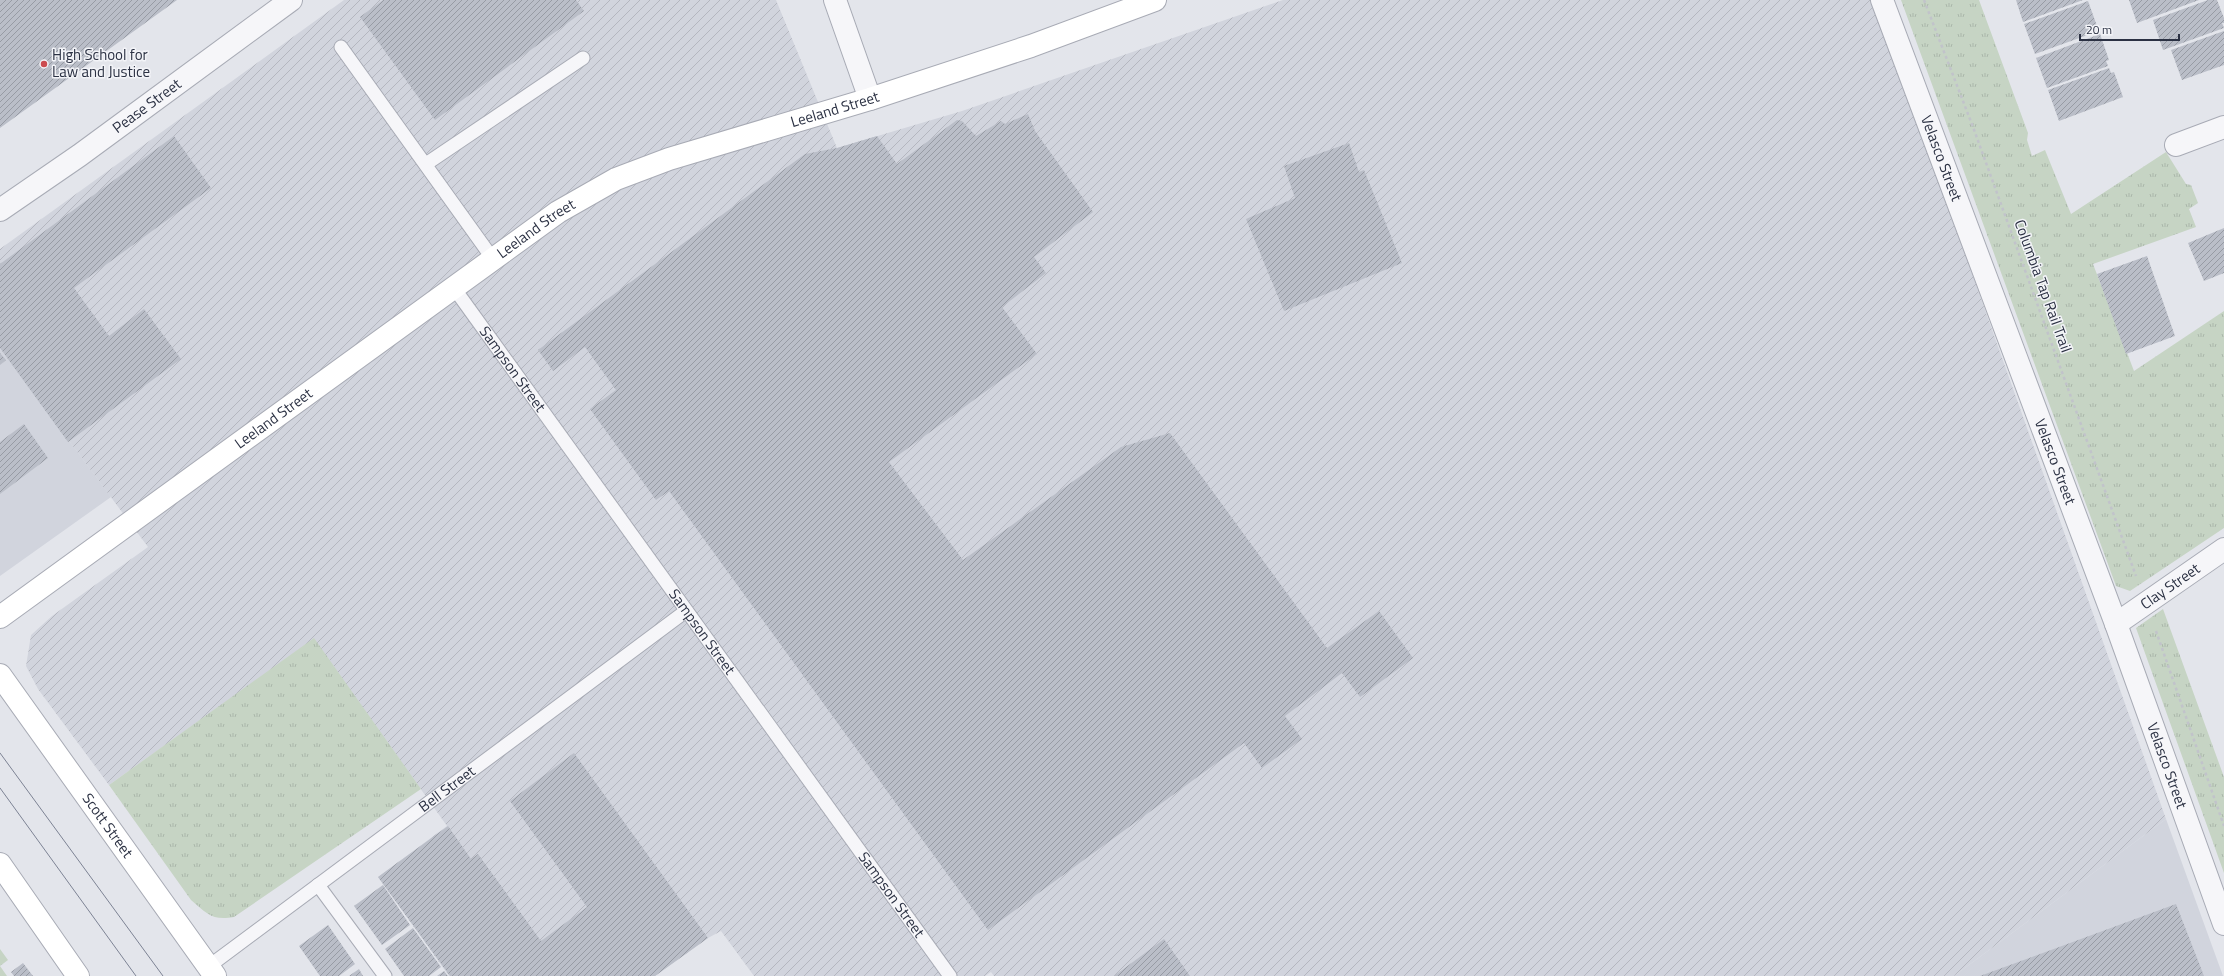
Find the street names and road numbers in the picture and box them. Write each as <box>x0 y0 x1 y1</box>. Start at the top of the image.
street label: Pease Street <box>107 72 186 139</box>
street label: Leeland Street <box>788 85 883 133</box>
street label: Velasco Street <box>1915 112 1969 205</box>
street label: Leeland Street <box>492 192 580 264</box>
street label: Columbia Tap Rail Trail <box>2009 216 2078 356</box>
street label: Sampson Street <box>474 321 552 417</box>
street label: Leeland Street <box>230 382 318 454</box>
street label: Velasco Street <box>2029 415 2082 508</box>
street label: Clay Street <box>2135 557 2205 615</box>
street label: Sampson Street <box>663 584 742 680</box>
street label: Velasco Street <box>2141 719 2194 813</box>
street label: Bell Street <box>413 759 481 817</box>
street label: Scott Street <box>77 788 140 863</box>
street label: Sampson Street <box>853 847 931 943</box>

